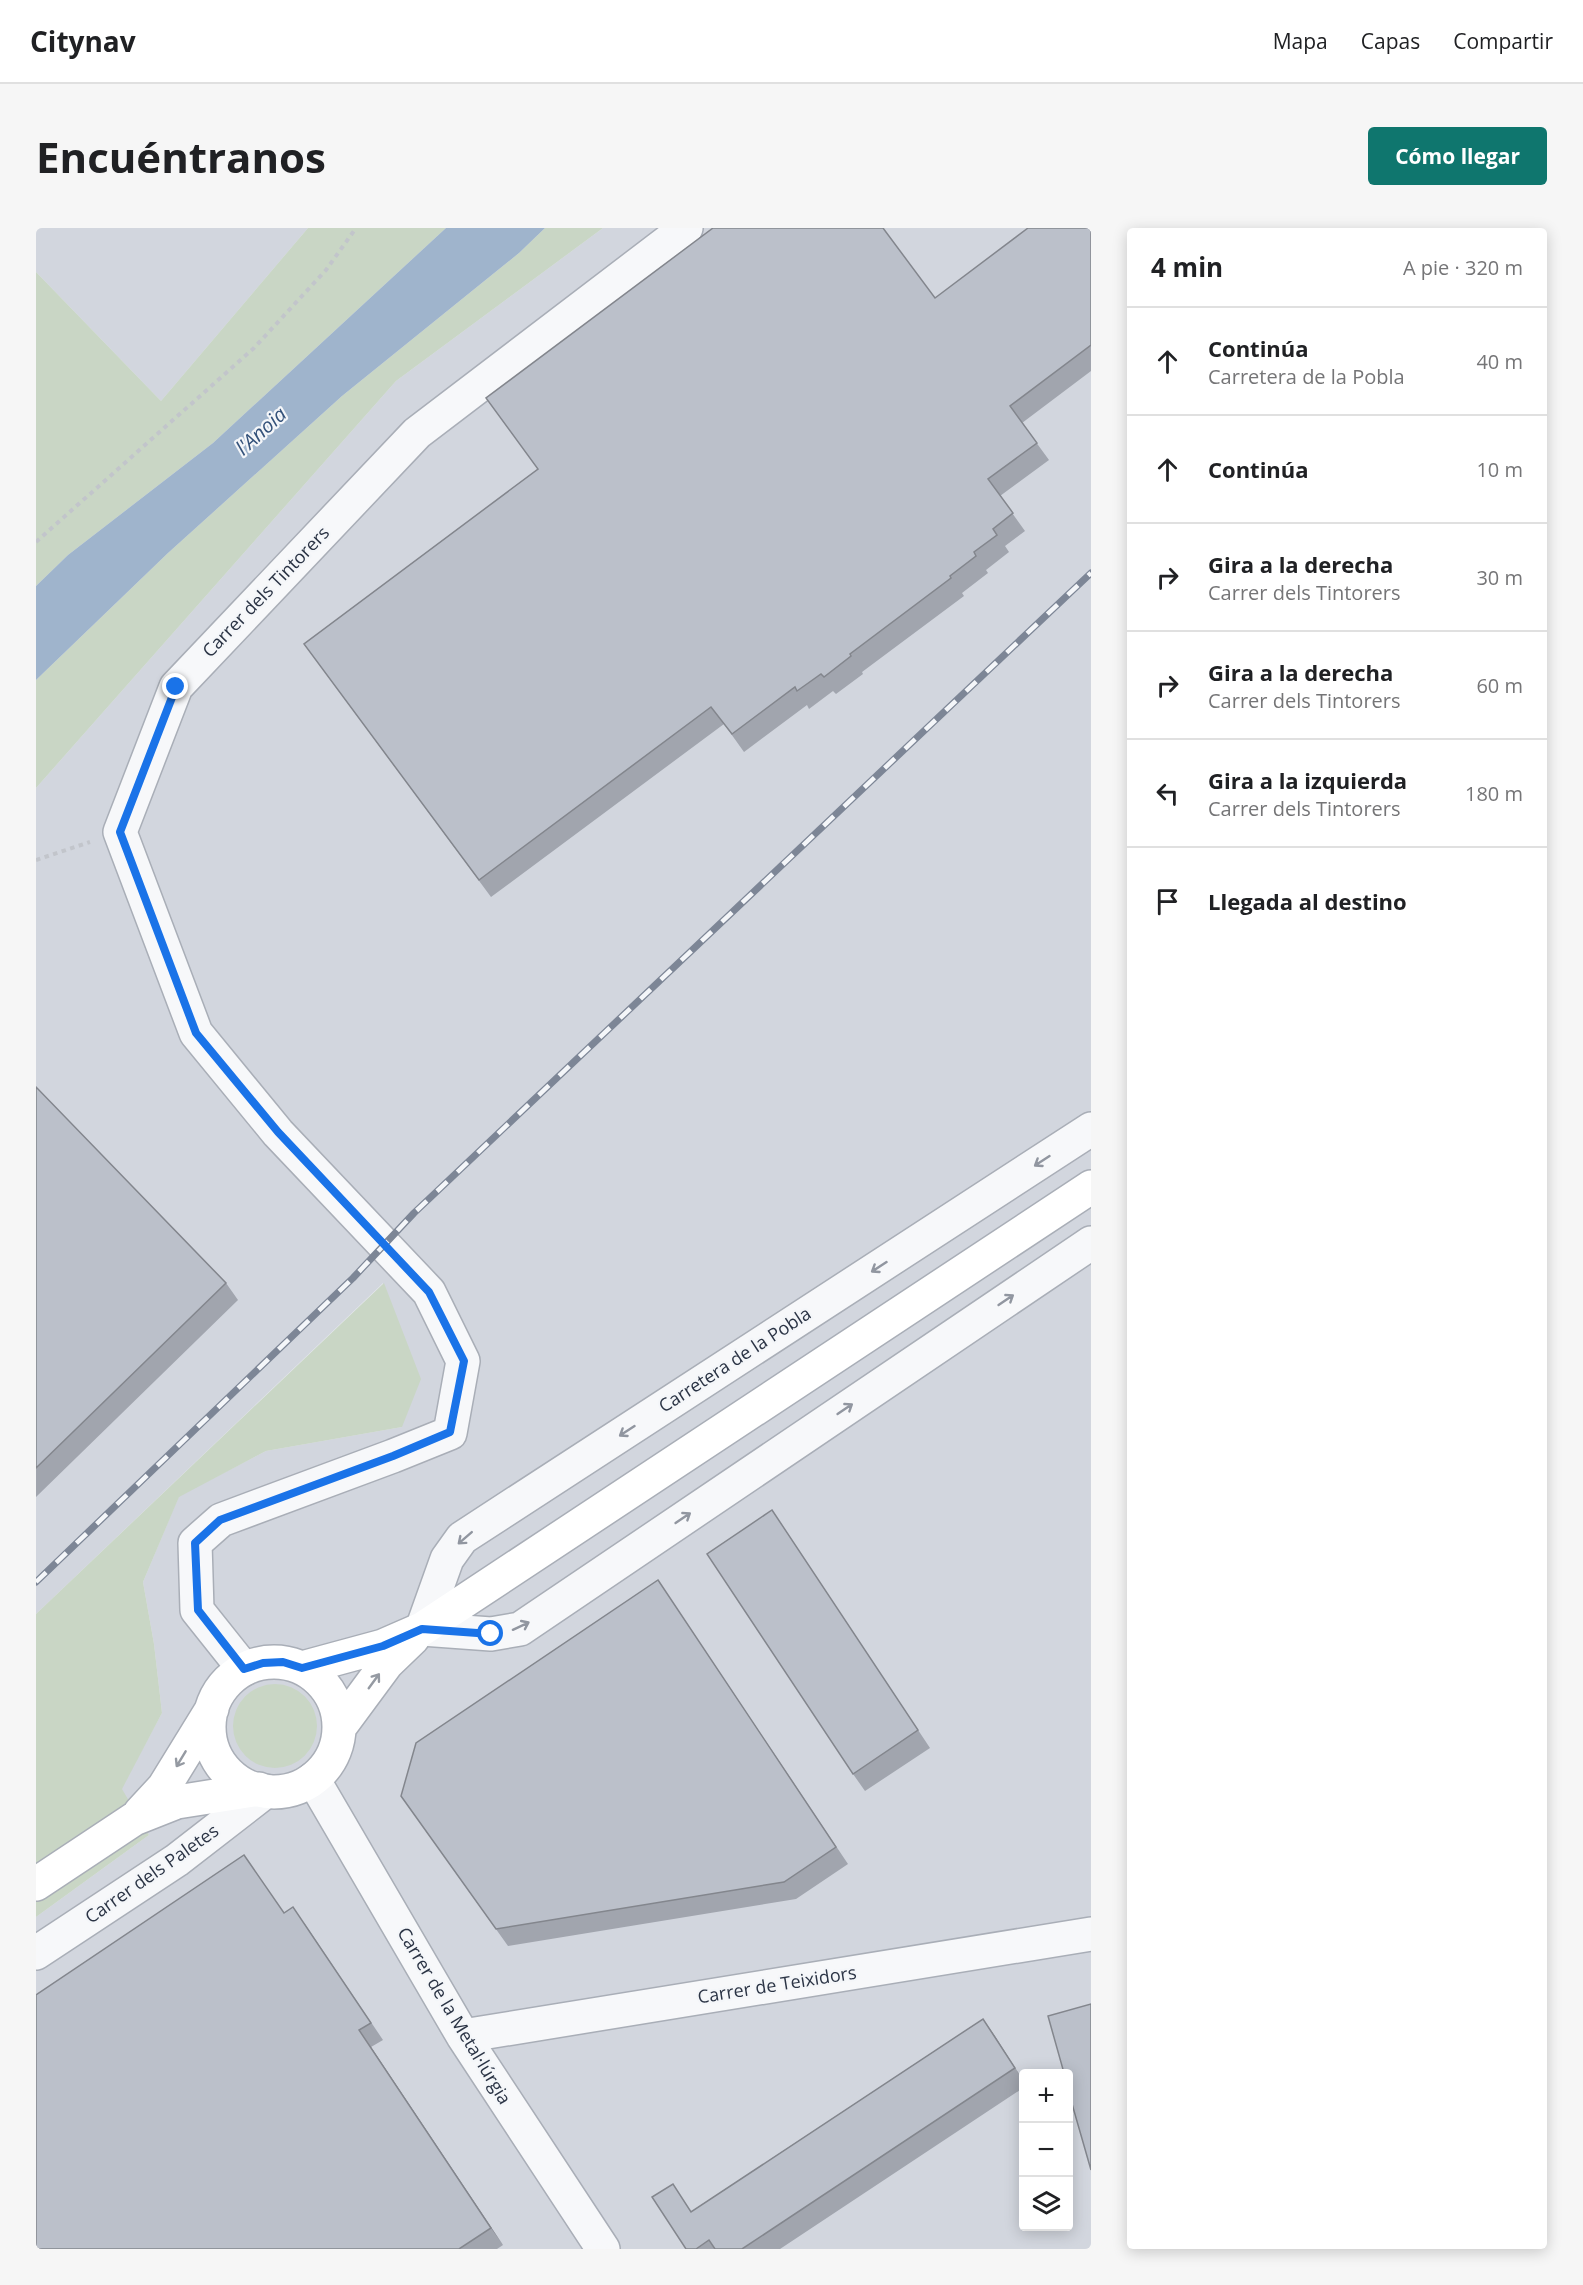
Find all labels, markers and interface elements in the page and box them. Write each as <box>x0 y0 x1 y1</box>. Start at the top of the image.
text: Citynav <box>30 22 136 60</box>
text: Mapa <box>1273 27 1328 55</box>
text: Capas <box>1361 27 1420 55</box>
text: Compartir <box>1453 27 1553 55</box>
button: Cómo llegar <box>1368 127 1547 185</box>
text: Encuéntranos <box>36 128 326 185</box>
text: 4 min <box>1151 249 1223 285</box>
text: A pie · 320 m <box>1403 254 1523 281</box>
text: Continúa <box>1208 333 1309 363</box>
icon: ahead <box>1151 345 1184 378</box>
text: 40 m <box>1476 348 1523 375</box>
text: Carretera de la Pobla <box>1208 363 1405 390</box>
water label: l'Anoia <box>229 401 292 461</box>
icon: ahead <box>1151 453 1184 486</box>
text: Continúa <box>1208 454 1309 484</box>
text: 10 m <box>1476 456 1523 483</box>
street label: Carrer dels Tintorers <box>196 521 334 662</box>
text: Gira a la derecha <box>1208 549 1393 579</box>
icon: right <box>1151 561 1184 594</box>
text: 30 m <box>1476 564 1523 591</box>
text: Carrer dels Tintorers <box>1208 579 1401 606</box>
text: Gira a la derecha <box>1208 657 1393 687</box>
icon: right <box>1151 669 1184 702</box>
text: 60 m <box>1476 672 1523 699</box>
route end <box>162 673 188 699</box>
text: Carrer dels Tintorers <box>1208 687 1401 714</box>
text: Gira a la izquierda <box>1208 765 1407 795</box>
icon: left <box>1151 777 1184 810</box>
text: 180 m <box>1465 780 1523 807</box>
text: Carrer dels Tintorers <box>1208 795 1401 822</box>
icon: arrive <box>1151 885 1184 918</box>
text: Llegada al destino <box>1208 886 1407 916</box>
one-way arrow <box>1034 1155 1051 1167</box>
one-way arrow <box>871 1261 887 1273</box>
one-way arrow <box>998 1294 1014 1306</box>
street label: Carretera de la Pobla <box>654 1301 815 1417</box>
one-way arrow <box>836 1403 853 1415</box>
one-way arrow <box>619 1425 636 1437</box>
one-way arrow <box>675 1512 691 1524</box>
one-way arrow <box>457 1531 472 1545</box>
one-way arrow <box>512 1619 530 1631</box>
route start <box>477 1620 503 1646</box>
one-way arrow <box>368 1673 380 1689</box>
one-way arrow <box>175 1750 187 1767</box>
street label: Carrer dels Paletes <box>80 1818 223 1928</box>
street label: Carrer de la Metal·lúrgia <box>392 1923 517 2108</box>
street label: Carrer de Teixidors <box>696 1960 858 2008</box>
map controls <box>1019 2069 1073 2231</box>
button: + <box>1019 2069 1073 2123</box>
button: − <box>1019 2123 1073 2177</box>
button: layers <box>1019 2177 1073 2231</box>

